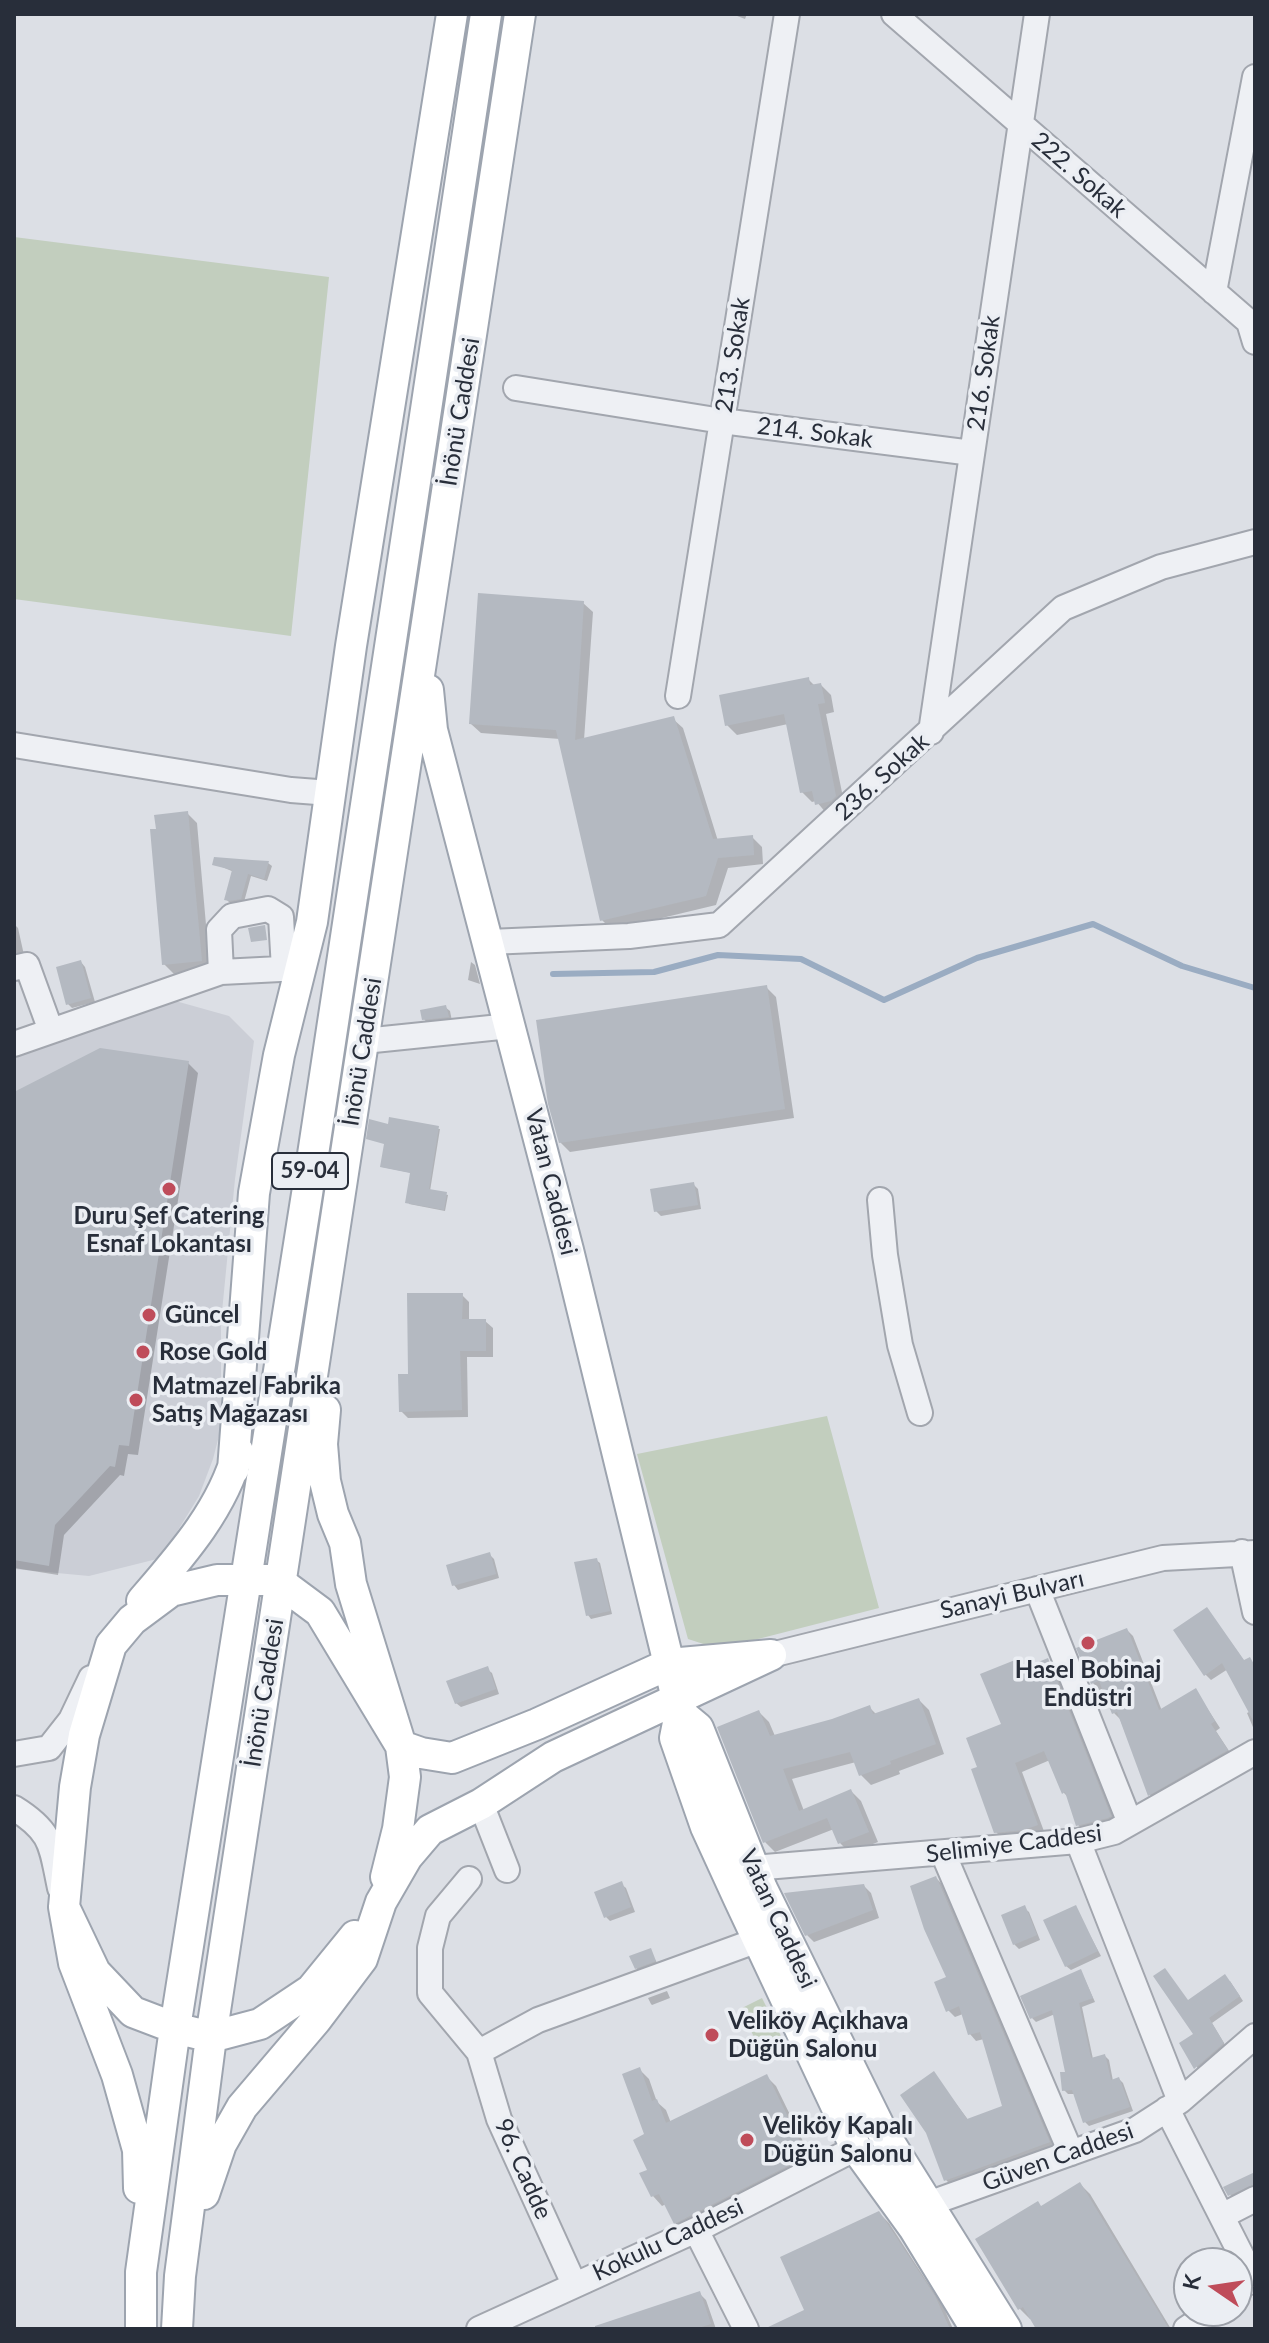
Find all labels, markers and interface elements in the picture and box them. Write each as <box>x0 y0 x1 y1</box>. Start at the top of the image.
street label: 222. Sokak <box>1026 126 1132 224</box>
street label: 213. Sokak <box>710 295 756 415</box>
street label: 216. Sokak <box>962 313 1006 433</box>
street label: İnönü Caddesi <box>434 336 486 488</box>
street label: 214. Sokak <box>755 412 875 454</box>
street label: 236. Sokak <box>829 727 935 827</box>
street label: İnönü Caddesi <box>336 976 388 1128</box>
street label: Vatan Caddesi <box>519 1106 583 1258</box>
road number: 59-04 <box>272 1153 348 1189</box>
marker: Duru Şef Catering Esnaf Lokantası <box>160 1180 178 1198</box>
place label: Duru Şef Catering Esnaf Lokantası <box>74 1202 264 1258</box>
place label: Güncel <box>165 1301 239 1329</box>
marker: Güncel <box>140 1306 158 1324</box>
place label: Rose Gold <box>159 1338 267 1366</box>
marker: Rose Gold <box>134 1343 152 1361</box>
place label: Matmazel Fabrika Satış Mağazası <box>152 1372 341 1428</box>
marker: Matmazel Fabrika Satış Mağazası <box>127 1391 145 1409</box>
street label: Sanayi Bulvarı <box>937 1564 1087 1626</box>
street label: İnönü Caddesi <box>238 1617 290 1769</box>
marker: Hasel Bobinaj Endüstri <box>1079 1634 1097 1652</box>
place label: Hasel Bobinaj Endüstri <box>1015 1656 1161 1712</box>
street label: Selimiye Caddesi <box>924 1819 1104 1869</box>
street label: Vatan Caddesi <box>733 1845 823 1993</box>
place label: Veliköy Açıkhava Düğün Salonu <box>728 2007 909 2063</box>
marker: Veliköy Açıkhava Düğün Salonu <box>703 2026 721 2044</box>
place label: Veliköy Kapalı Düğün Salonu <box>763 2112 913 2168</box>
street label: 96. Cadde <box>488 2114 558 2224</box>
street label: Güven Caddesi <box>979 2116 1137 2198</box>
marker: Veliköy Kapalı Düğün Salonu <box>738 2131 756 2149</box>
street label: Kokulu Caddesi <box>588 2193 748 2287</box>
north arrow <box>1173 2247 1253 2327</box>
text: K <box>1176 2272 1206 2292</box>

